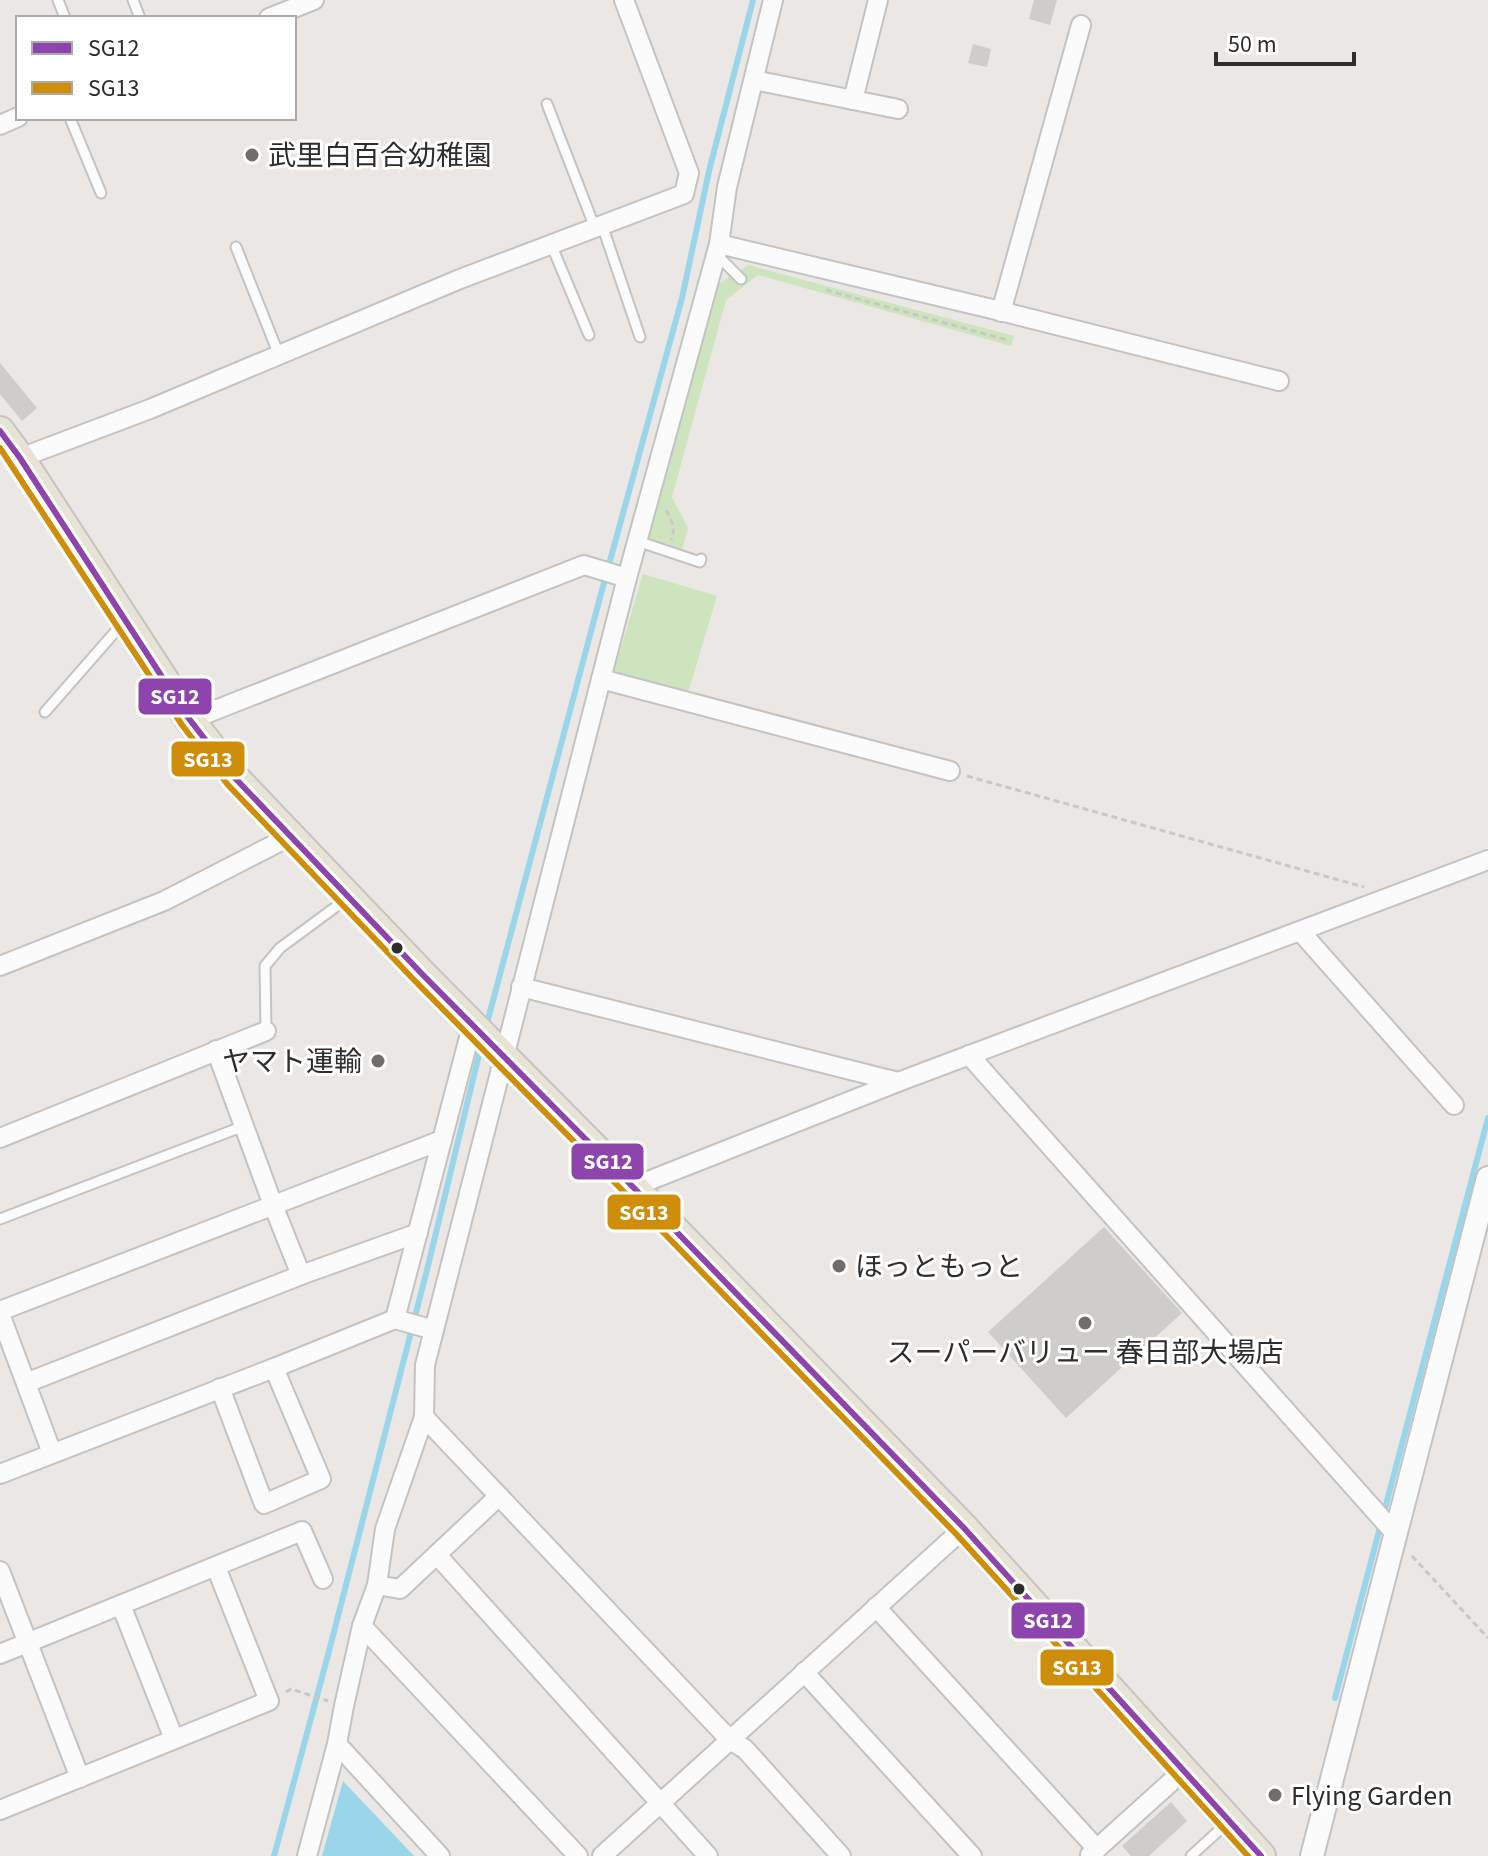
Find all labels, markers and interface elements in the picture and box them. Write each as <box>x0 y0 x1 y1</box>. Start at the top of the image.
legend <box>16 16 296 120</box>
scale bar <box>1216 16 1354 66</box>
text: 50 m <box>1228 27 1277 62</box>
text: SG12 <box>88 31 139 66</box>
text: SG13 <box>88 71 139 106</box>
place label: 武里白百合幼稚園 <box>268 136 492 176</box>
marker: 武里白百合幼稚園 <box>243 146 261 164</box>
line badge: SG12 <box>137 677 213 716</box>
text: SG12 <box>150 681 200 713</box>
line badge: SG13 <box>170 740 246 778</box>
text: SG13 <box>183 744 233 776</box>
unlabelled marker <box>389 940 405 956</box>
place label: ヤマト運輸 <box>222 1042 362 1082</box>
marker: ヤマト運輸 <box>369 1052 387 1070</box>
line badge: SG12 <box>570 1142 645 1181</box>
text: SG12 <box>583 1146 633 1178</box>
line badge: SG13 <box>606 1193 682 1231</box>
text: SG13 <box>619 1197 669 1229</box>
place label: ほっともっと <box>855 1247 1023 1287</box>
marker: ほっともっと <box>830 1257 848 1275</box>
marker: スーパーバリュー 春日部大場店 <box>1076 1314 1094 1332</box>
place label: スーパーバリュー 春日部大場店 <box>886 1333 1284 1373</box>
unlabelled marker <box>1011 1581 1027 1597</box>
line badge: SG12 <box>1010 1601 1086 1640</box>
text: SG12 <box>1023 1605 1073 1637</box>
line badge: SG13 <box>1039 1648 1115 1687</box>
text: SG13 <box>1052 1652 1102 1684</box>
place label: Flying Garden <box>1291 1776 1453 1816</box>
marker: Flying Garden <box>1266 1786 1284 1804</box>

